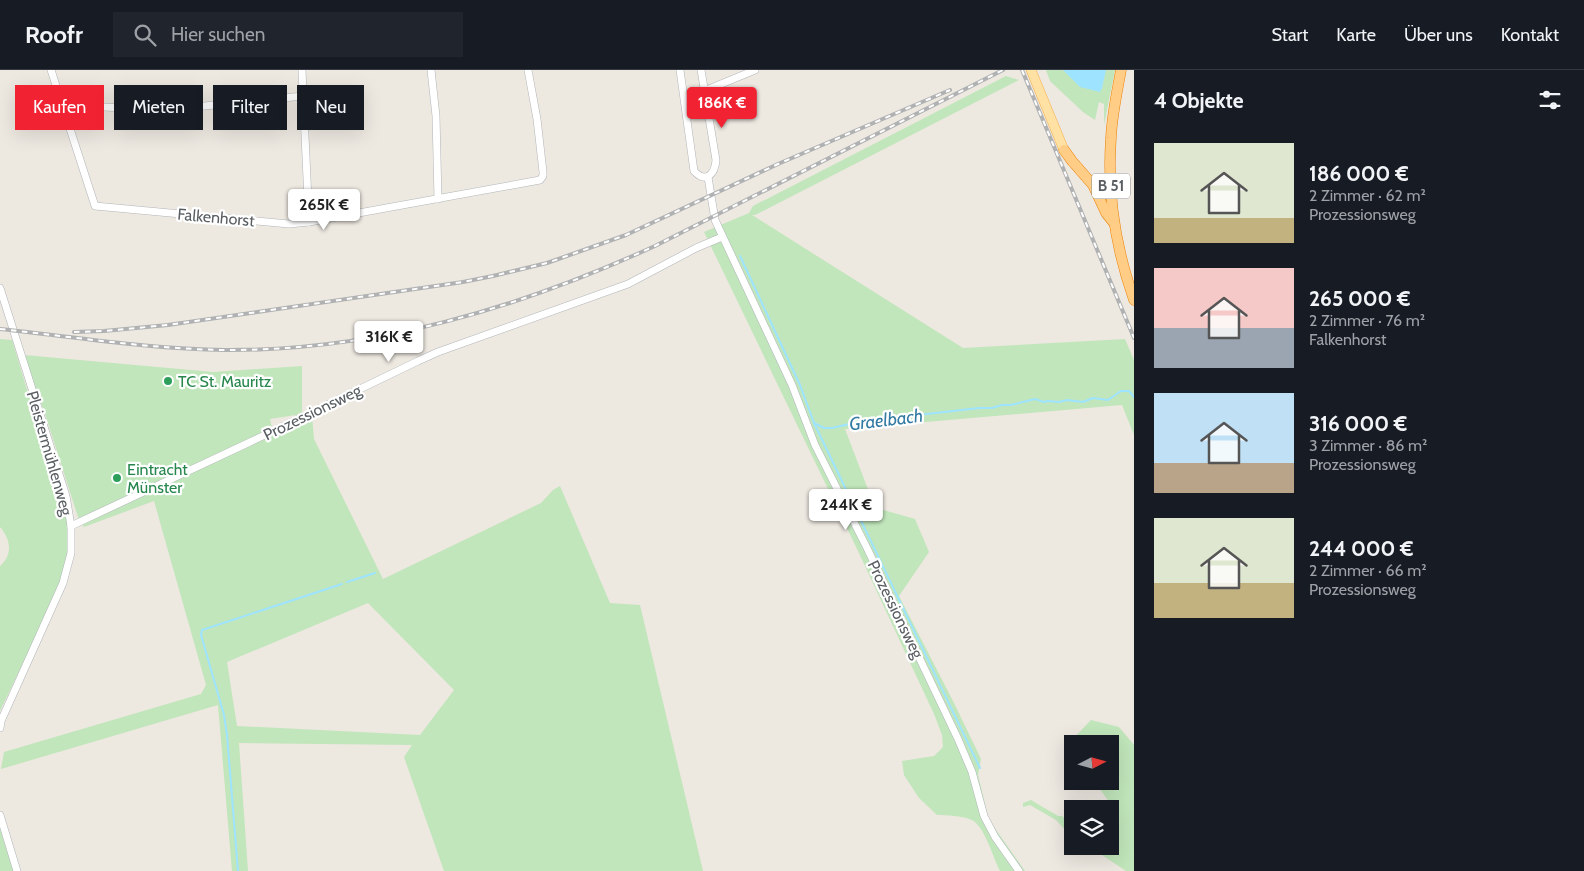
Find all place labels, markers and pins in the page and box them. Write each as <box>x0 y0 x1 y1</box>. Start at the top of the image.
pin: 186K € <box>681 87 763 129</box>
pin: 265K € <box>283 189 365 231</box>
pin: 316K € <box>348 320 430 363</box>
place label: TC St. Mauritz <box>178 372 272 391</box>
marker: TC St. Mauritz <box>162 375 174 387</box>
place label: Eintracht Münster <box>127 460 188 497</box>
marker: Eintracht Münster <box>111 472 123 484</box>
pin: 244K € <box>805 488 887 531</box>

